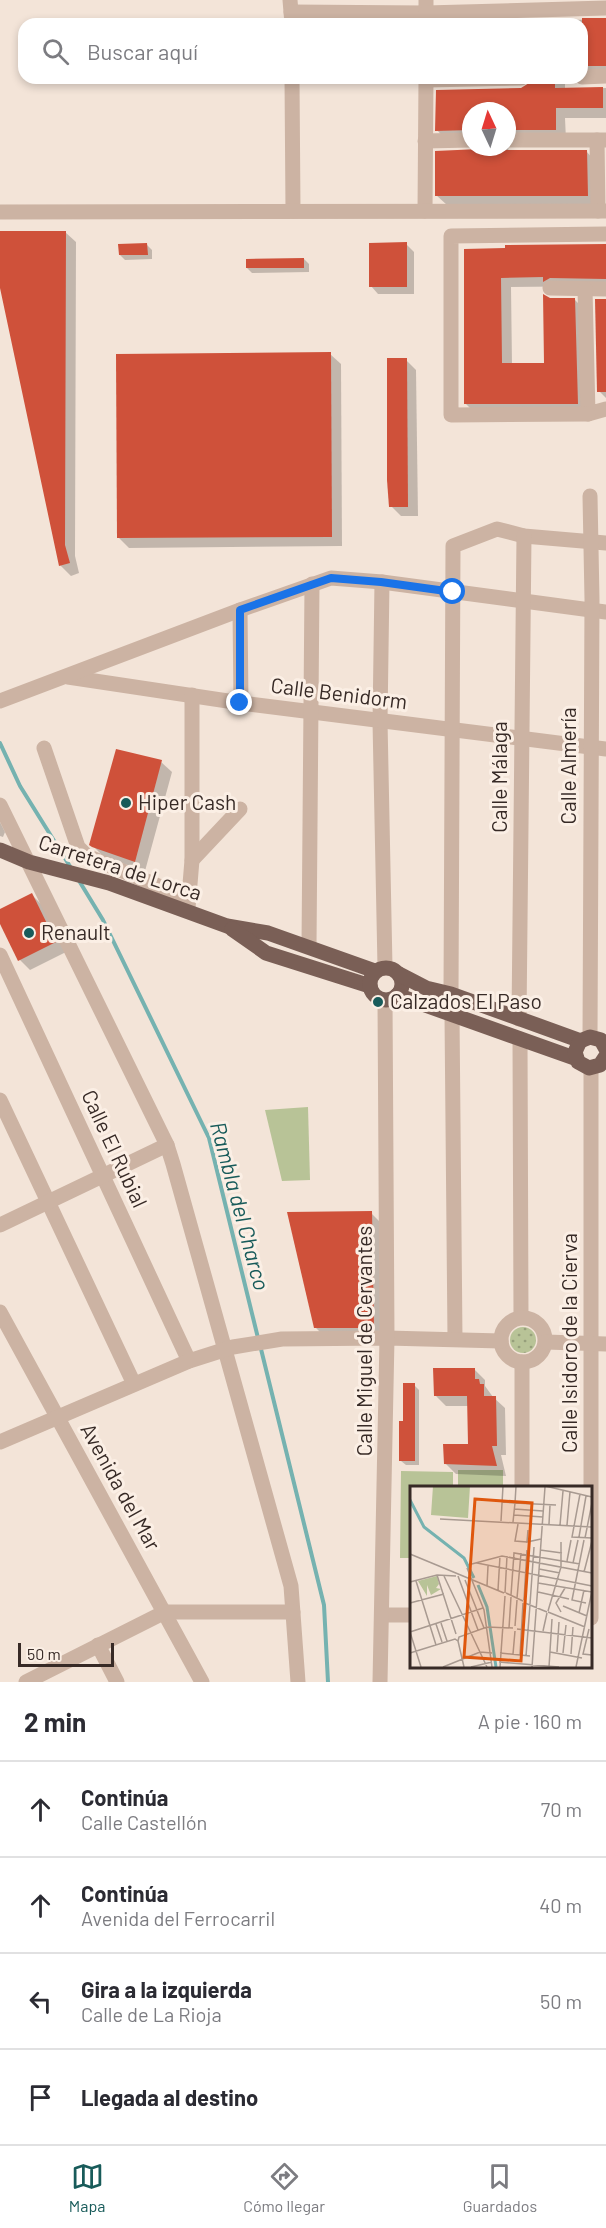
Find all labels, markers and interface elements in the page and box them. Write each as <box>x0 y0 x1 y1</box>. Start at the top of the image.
search box <box>18 18 588 84</box>
icon: search <box>39 35 72 68</box>
text: Buscar aquí <box>87 38 198 64</box>
north arrow <box>462 102 516 156</box>
route start <box>439 578 465 604</box>
street label: Calle Benidorm <box>269 672 409 713</box>
route end <box>226 689 252 715</box>
street label: Calle Almería <box>555 707 580 825</box>
street label: Calle Málaga <box>486 721 511 833</box>
place label: Hiper Cash <box>138 789 236 814</box>
marker: Hiper Cash <box>119 796 133 810</box>
street label: Carretera de Lorca <box>36 828 205 905</box>
place label: Renault <box>41 919 111 944</box>
marker: Renault <box>22 926 36 940</box>
place label: Calzados El Paso <box>390 988 542 1013</box>
marker: Calzados El Paso <box>371 995 385 1009</box>
street label: Calle El Rubial <box>77 1086 153 1211</box>
water label: Rambla del Charco <box>206 1119 276 1293</box>
street label: Calle Miguel de Cervantes <box>351 1226 376 1456</box>
street label: Calle Isidoro de la Cierva <box>556 1233 581 1453</box>
street label: Avenida del Mar <box>76 1418 167 1554</box>
inset map <box>410 1486 591 1667</box>
scale bar <box>18 1640 114 1668</box>
text: 50 m <box>27 1644 61 1663</box>
text: 2 min <box>24 1706 86 1737</box>
text: A pie · 160 m <box>478 1709 582 1733</box>
text: Continúa <box>81 1784 168 1810</box>
icon: ahead <box>24 1793 57 1826</box>
text: 70 m <box>541 1797 582 1821</box>
text: Calle Castellón <box>81 1810 207 1834</box>
text: Continúa <box>81 1880 168 1906</box>
icon: ahead <box>24 1889 57 1922</box>
text: 40 m <box>539 1893 582 1917</box>
text: Avenida del Ferrocarril <box>81 1906 275 1930</box>
text: Gira a la izquierda <box>81 1976 252 2002</box>
icon: left <box>24 1985 57 2018</box>
text: 50 m <box>540 1989 582 2013</box>
text: Calle de La Rioja <box>81 2002 222 2026</box>
icon: arrive <box>24 2081 57 2114</box>
text: Llegada al destino <box>81 2084 258 2110</box>
tab: Mapa <box>69 2160 105 2215</box>
tab: Cómo llegar <box>243 2160 325 2215</box>
tab: Guardados <box>463 2160 537 2215</box>

